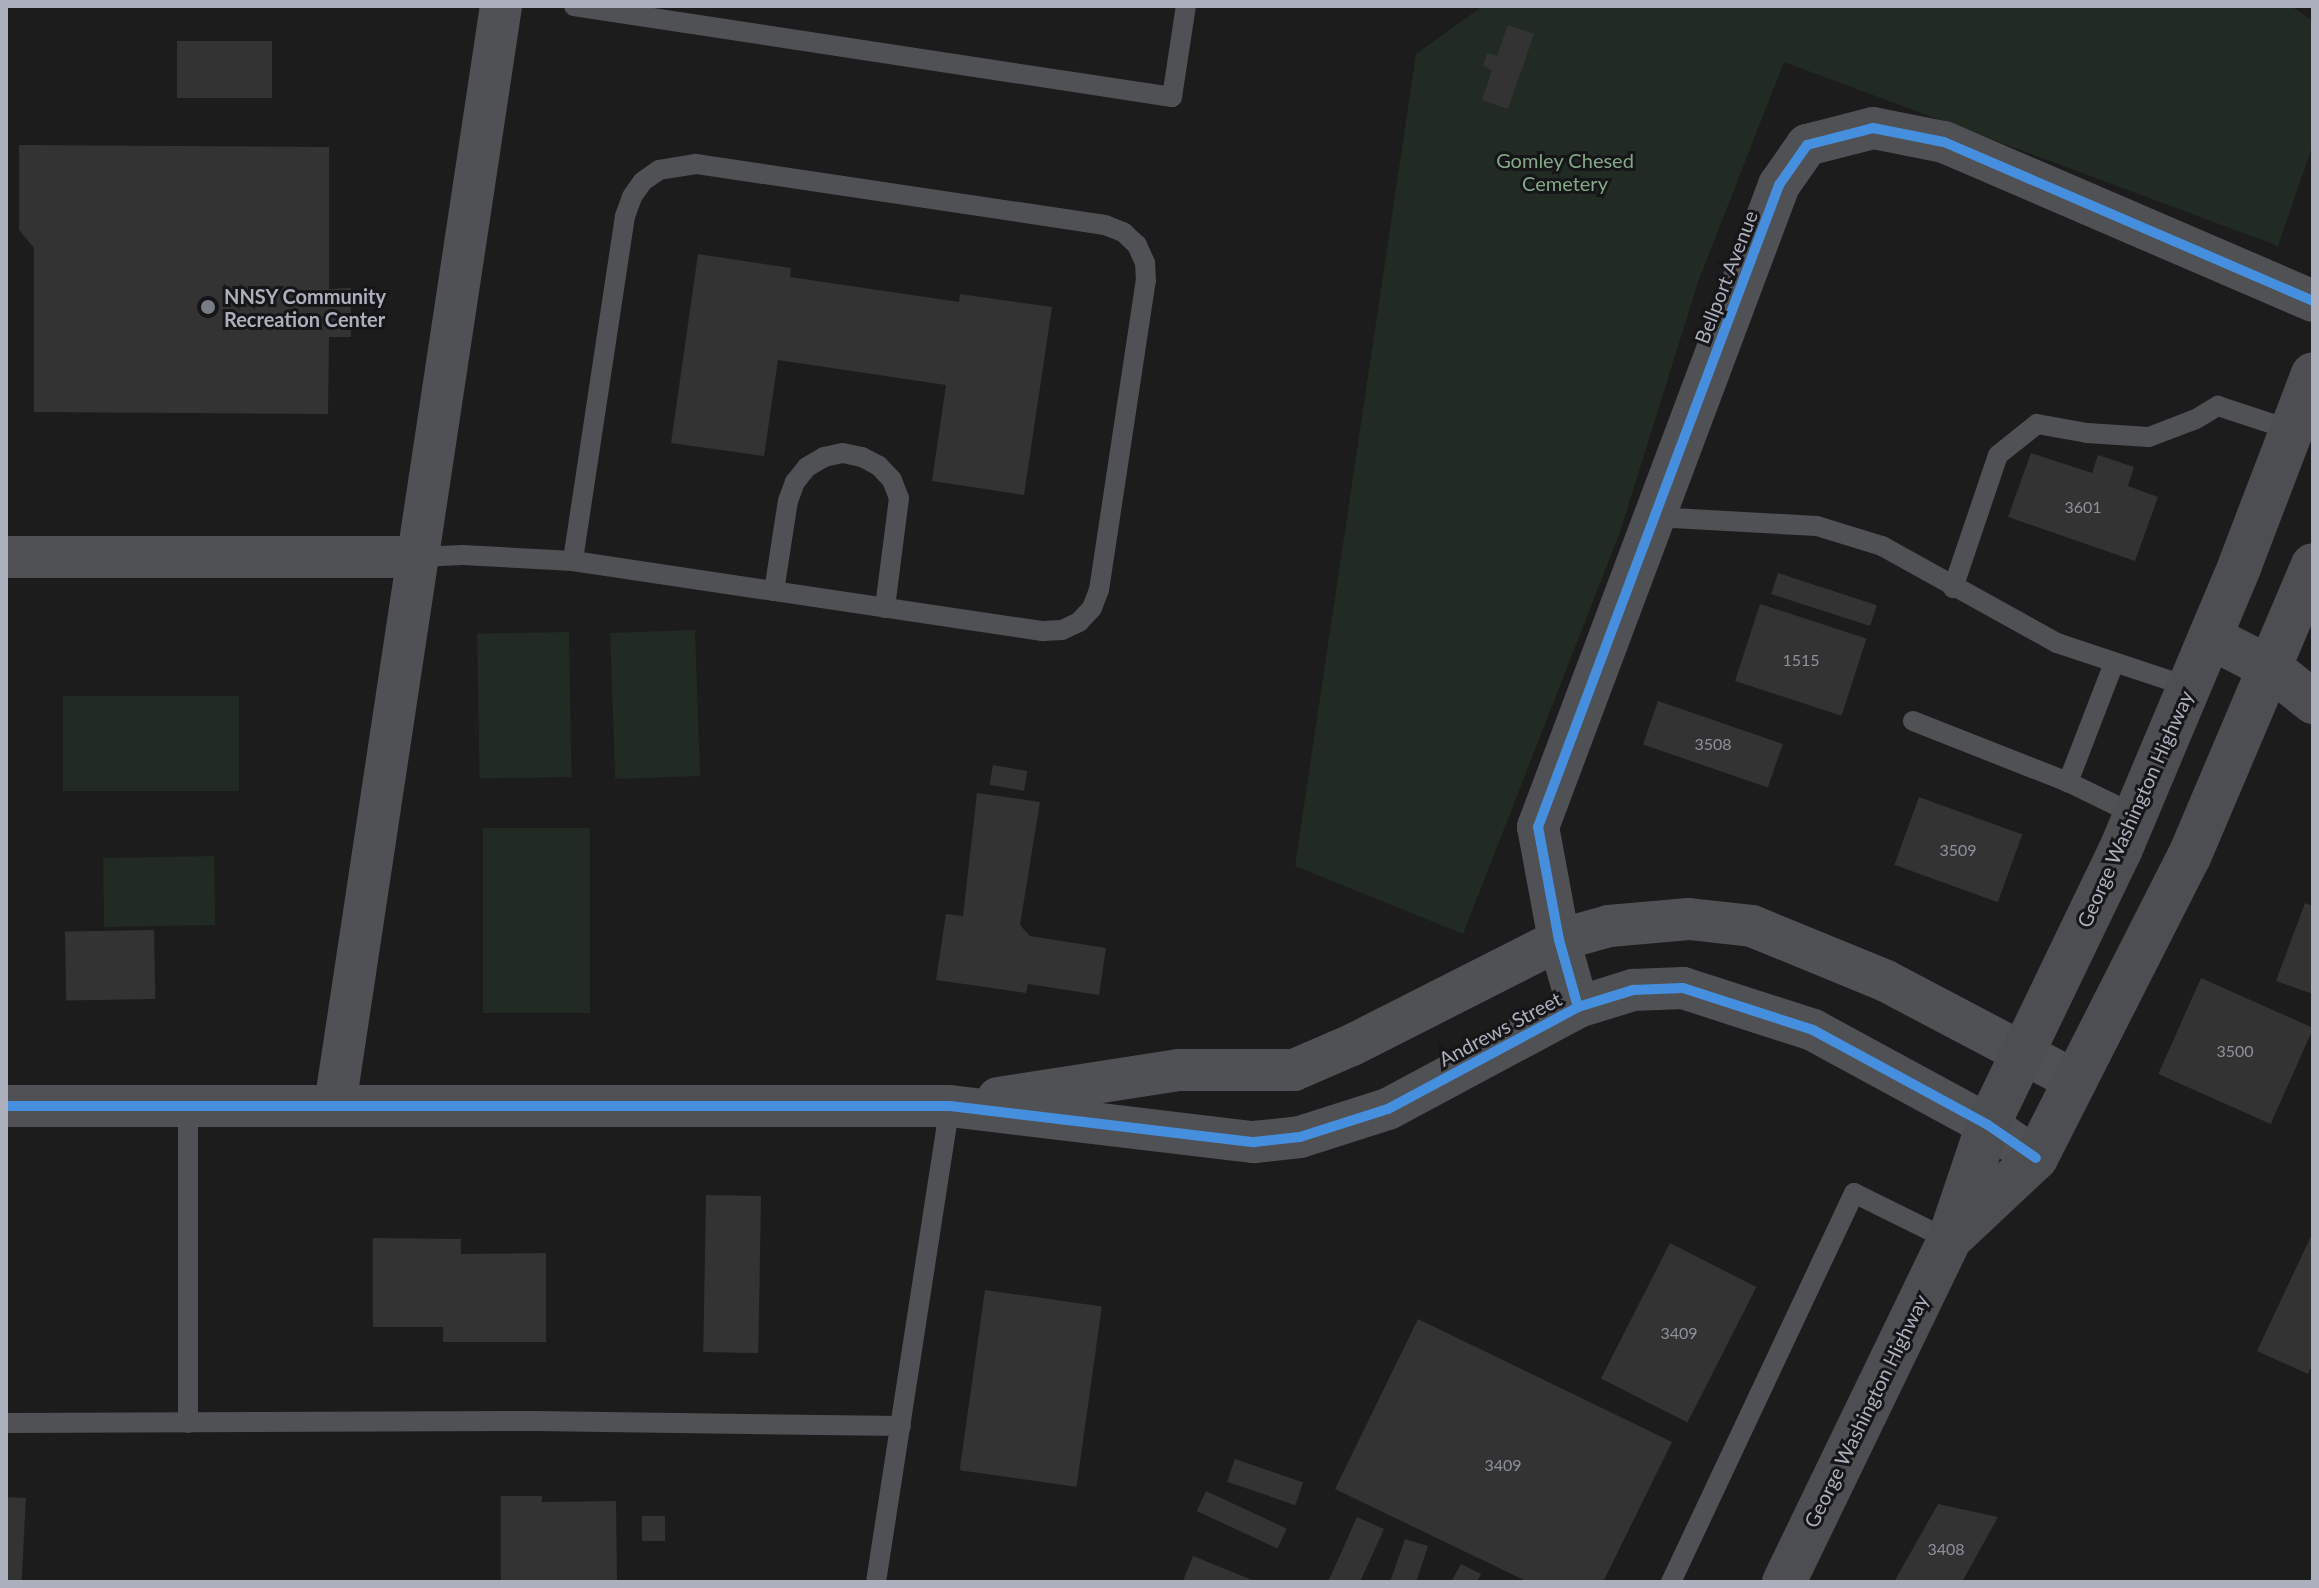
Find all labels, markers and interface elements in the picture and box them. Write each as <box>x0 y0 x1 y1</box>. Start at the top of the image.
park label: Gomley Chesed Cemetery <box>1496 149 1634 196</box>
street label: Bellport Avenue <box>1690 207 1762 347</box>
place label: NNSY Community Recreation Center <box>224 284 387 331</box>
marker: NNSY Community Recreation Center <box>199 298 217 316</box>
house number: 3601 <box>2064 497 2102 517</box>
house number: 1515 <box>1782 650 1820 670</box>
street label: George Washington Highway <box>2072 687 2198 931</box>
house number: 3508 <box>1694 734 1732 754</box>
house number: 3509 <box>1939 840 1977 860</box>
street label: Andrews Street <box>1435 987 1565 1071</box>
house number: 3500 <box>2216 1041 2254 1061</box>
street label: George Washington Highway <box>1799 1290 1933 1532</box>
house number: 3409 <box>1660 1323 1698 1343</box>
house number: 3409 <box>1484 1455 1522 1475</box>
house number: 3408 <box>1927 1539 1965 1559</box>

